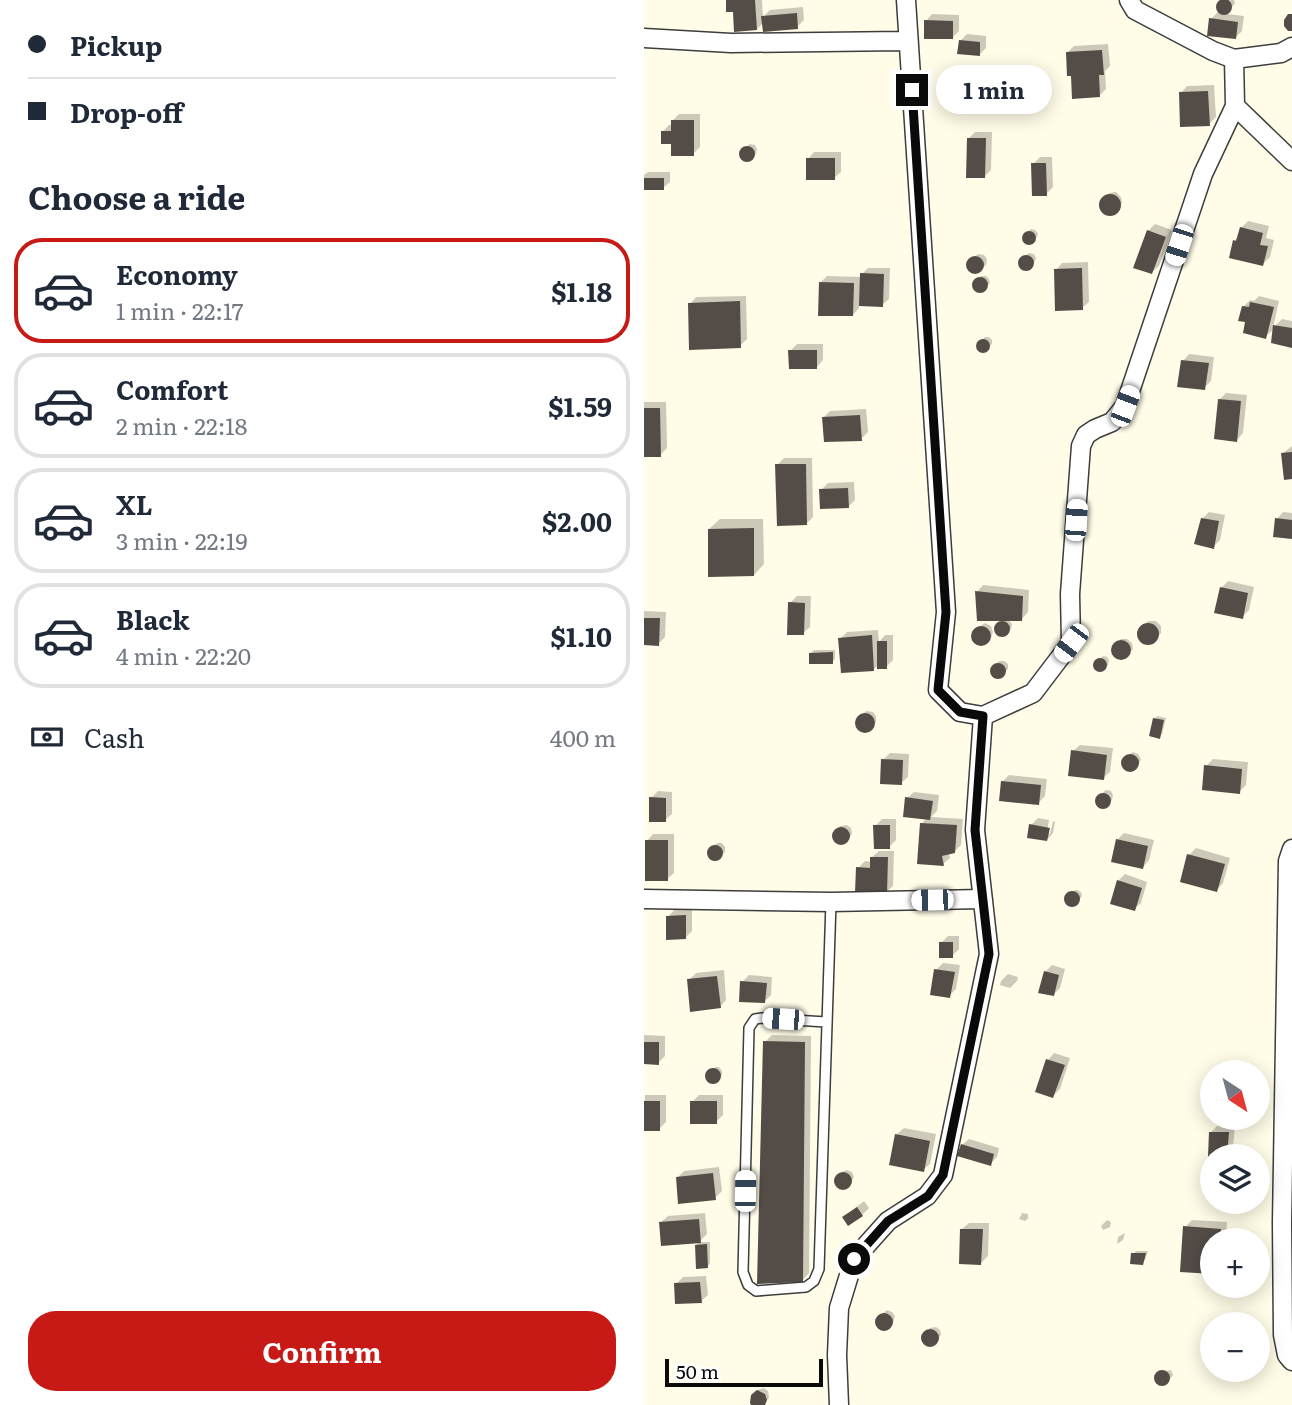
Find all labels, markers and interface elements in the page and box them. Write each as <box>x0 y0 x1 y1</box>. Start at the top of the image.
text: Pickup <box>70 25 162 64</box>
callout: 1 min <box>936 66 1052 114</box>
text: 1 min <box>963 72 1025 106</box>
route end <box>896 74 928 106</box>
text: Drop-off <box>70 92 183 131</box>
text: Choose a ride <box>28 172 245 220</box>
car <box>1163 222 1196 268</box>
text: Economy <box>116 254 238 293</box>
icon: car <box>32 259 95 322</box>
text: $1.18 <box>551 271 612 310</box>
text: 1 min · 22:17 <box>116 293 243 327</box>
text: Comfort <box>116 369 228 408</box>
icon: car <box>32 374 95 437</box>
car <box>1108 383 1143 429</box>
text: $1.59 <box>548 386 612 425</box>
text: 2 min · 22:18 <box>116 408 247 442</box>
text: XL <box>116 484 153 523</box>
icon: car <box>32 489 95 552</box>
car <box>1065 498 1088 542</box>
text: $2.00 <box>542 501 612 540</box>
text: 3 min · 22:19 <box>116 523 248 557</box>
text: Black <box>116 599 190 638</box>
icon: car <box>32 604 95 667</box>
text: $1.10 <box>550 616 612 655</box>
car <box>1050 620 1093 666</box>
text: 4 min · 22:20 <box>116 638 251 672</box>
text: Cash <box>84 717 145 756</box>
icon: cash <box>28 718 66 756</box>
text: 400 m <box>550 720 616 754</box>
car <box>911 889 954 911</box>
car <box>762 1007 805 1031</box>
north arrow <box>1200 1060 1270 1130</box>
map controls <box>1200 1060 1270 1382</box>
button: layers <box>1200 1144 1270 1214</box>
car <box>735 1170 756 1212</box>
button: + <box>1200 1228 1270 1298</box>
route start <box>838 1243 870 1275</box>
button: Confirm <box>28 1311 616 1391</box>
button: − <box>1200 1312 1270 1382</box>
scale bar <box>665 1356 822 1388</box>
text: 50 m <box>676 1357 719 1385</box>

